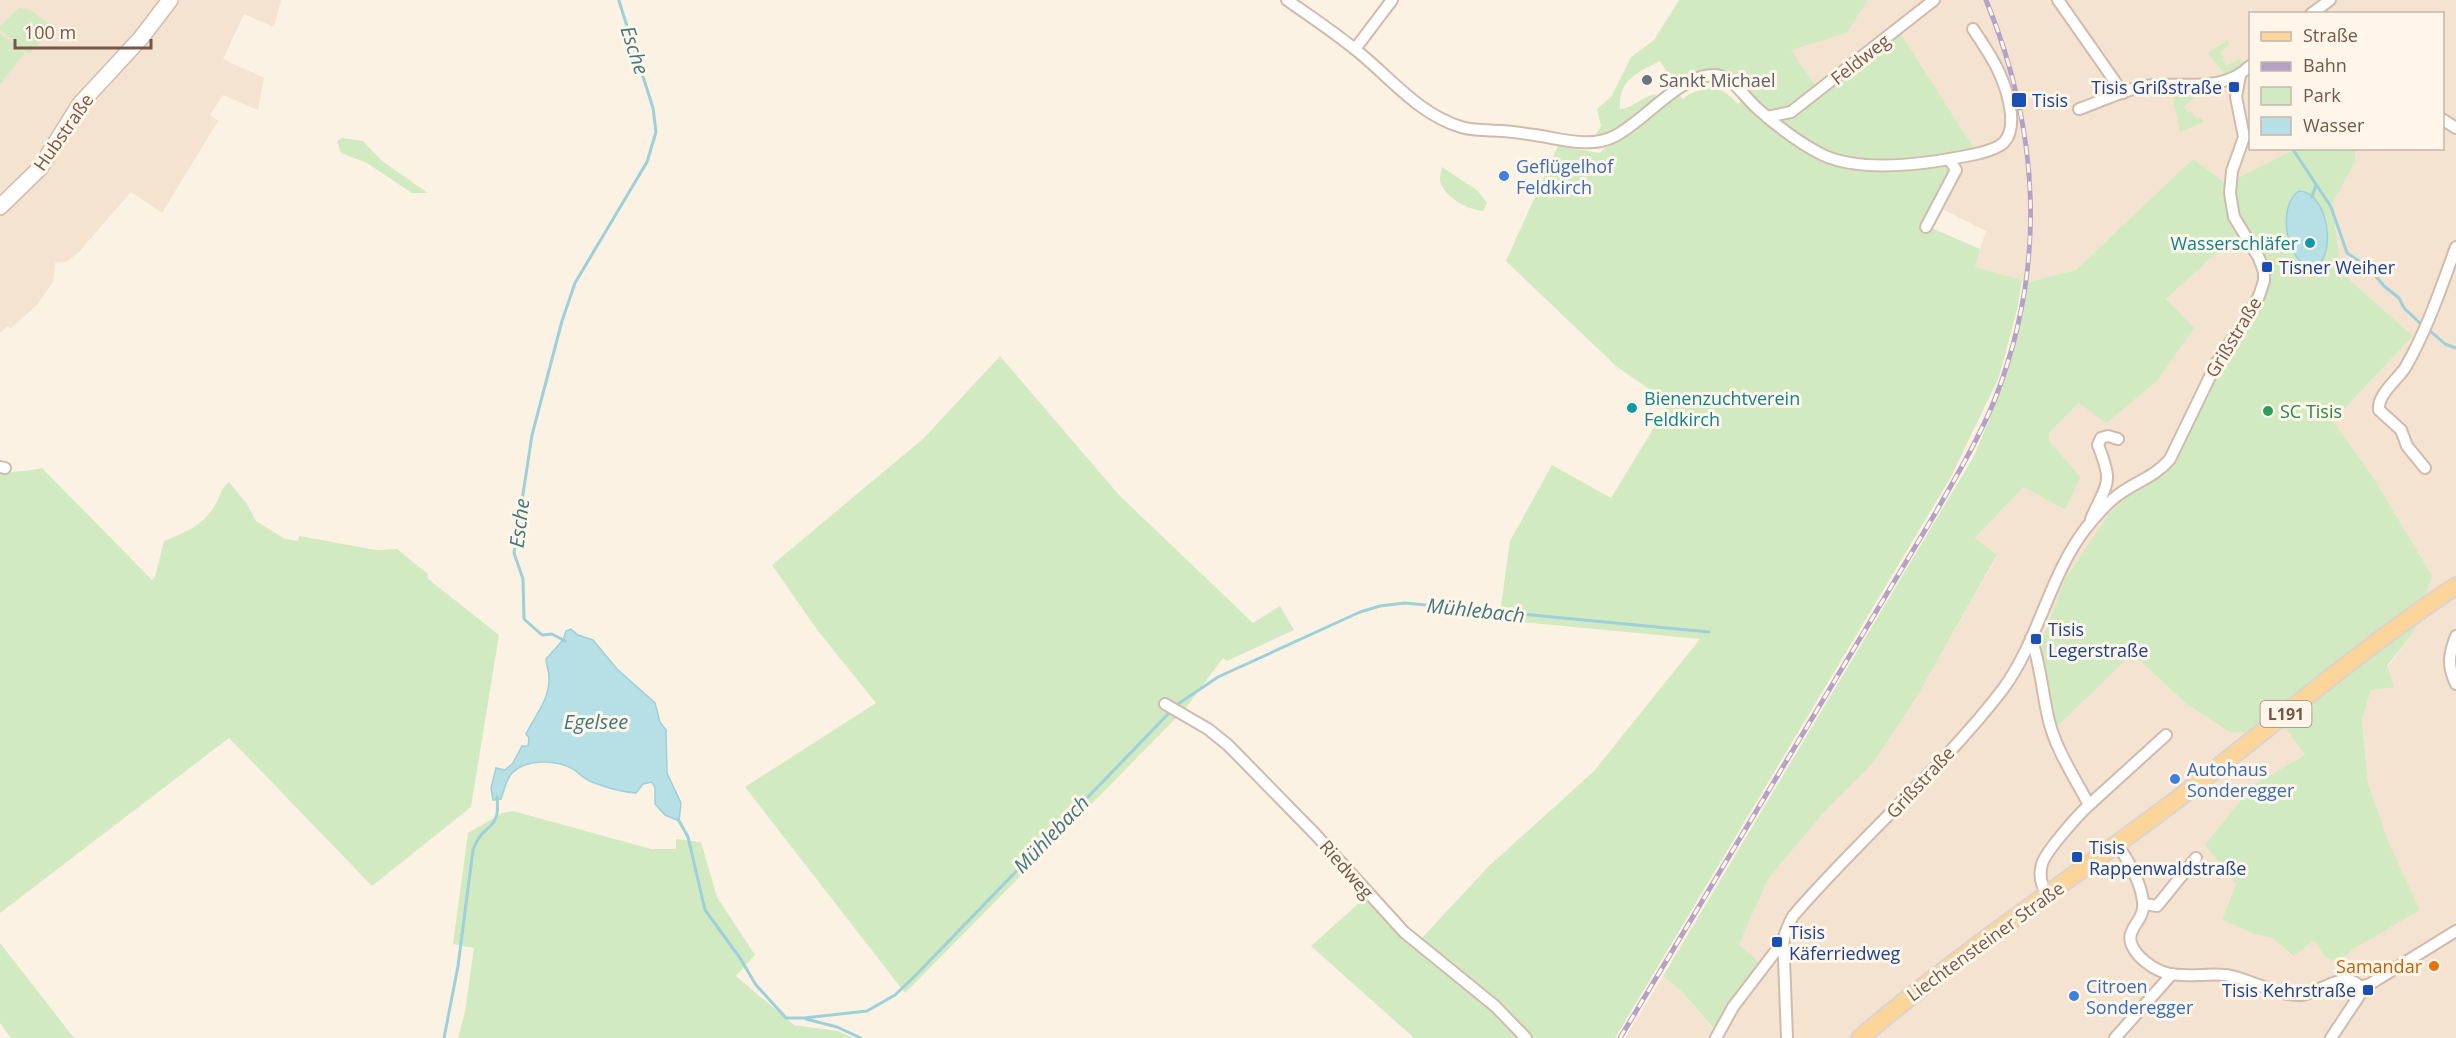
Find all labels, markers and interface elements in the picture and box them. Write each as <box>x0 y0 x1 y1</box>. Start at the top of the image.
scale bar <box>15 12 152 50</box>
legend <box>2249 12 2444 150</box>
text: 100 m <box>24 20 76 44</box>
water label: Esche <box>615 22 655 78</box>
text: Straße <box>2303 23 2358 47</box>
street label: Feldweg <box>1826 28 1895 90</box>
text: Bahn <box>2303 53 2347 77</box>
place label: Sankt Michael <box>1659 68 1776 92</box>
marker: Sankt Michael <box>1640 73 1654 87</box>
place label: Tisis Grißstraße <box>2091 75 2222 99</box>
marker: Tisis Grißstraße <box>2227 80 2241 94</box>
text: Park <box>2303 83 2341 107</box>
place label: Tisis <box>2032 88 2068 112</box>
street label: Hubstraße <box>28 89 98 175</box>
marker: Tisis <box>2010 91 2028 109</box>
text: Wasser <box>2303 113 2365 137</box>
place label: Geflügelhof Feldkirch <box>1516 154 1614 199</box>
marker: Geflügelhof Feldkirch <box>1497 169 1511 183</box>
place label: Wasserschläfer <box>2170 231 2299 255</box>
marker: Wasserschläfer <box>2303 236 2317 250</box>
place label: Tisner Weiher <box>2279 255 2396 279</box>
marker: Tisner Weiher <box>2260 260 2274 274</box>
street label: Grißstraße <box>2200 292 2266 382</box>
place label: Bienenzuchtverein Feldkirch <box>1644 386 1800 431</box>
place label: SC Tisis <box>2280 399 2342 423</box>
marker: Bienenzuchtverein Feldkirch <box>1625 401 1639 415</box>
marker: SC Tisis <box>2261 404 2275 418</box>
water label: Esche <box>503 497 535 549</box>
water label: Mühlebach <box>1426 591 1526 629</box>
place label: Tisis Legerstraße <box>2048 617 2148 662</box>
marker: Tisis Legerstraße <box>2029 632 2043 646</box>
road number: L191 <box>2260 701 2312 727</box>
water label: Egelsee <box>564 708 628 735</box>
street label: Grißstraße <box>1881 741 1959 823</box>
place label: Autohaus Sonderegger <box>2187 757 2295 802</box>
marker: Autohaus Sonderegger <box>2168 772 2182 786</box>
water label: Mühlebach <box>1007 789 1095 879</box>
street label: Riedweg <box>1315 834 1379 904</box>
place label: Tisis Rappenwaldstraße <box>2089 835 2246 880</box>
marker: Tisis Rappenwaldstraße <box>2070 850 2084 864</box>
street label: Liechtensteiner Straße <box>1901 876 2069 1006</box>
place label: Tisis Käferriedweg <box>1789 920 1901 965</box>
marker: Tisis Käferriedweg <box>1770 935 1784 949</box>
place label: Samandar <box>2336 954 2423 978</box>
marker: Samandar <box>2427 959 2441 973</box>
place label: Citroen Sonderegger <box>2086 974 2194 1019</box>
place label: Tisis Kehrstraße <box>2222 978 2356 1002</box>
marker: Tisis Kehrstraße <box>2361 983 2375 997</box>
marker: Citroen Sonderegger <box>2067 989 2081 1003</box>

